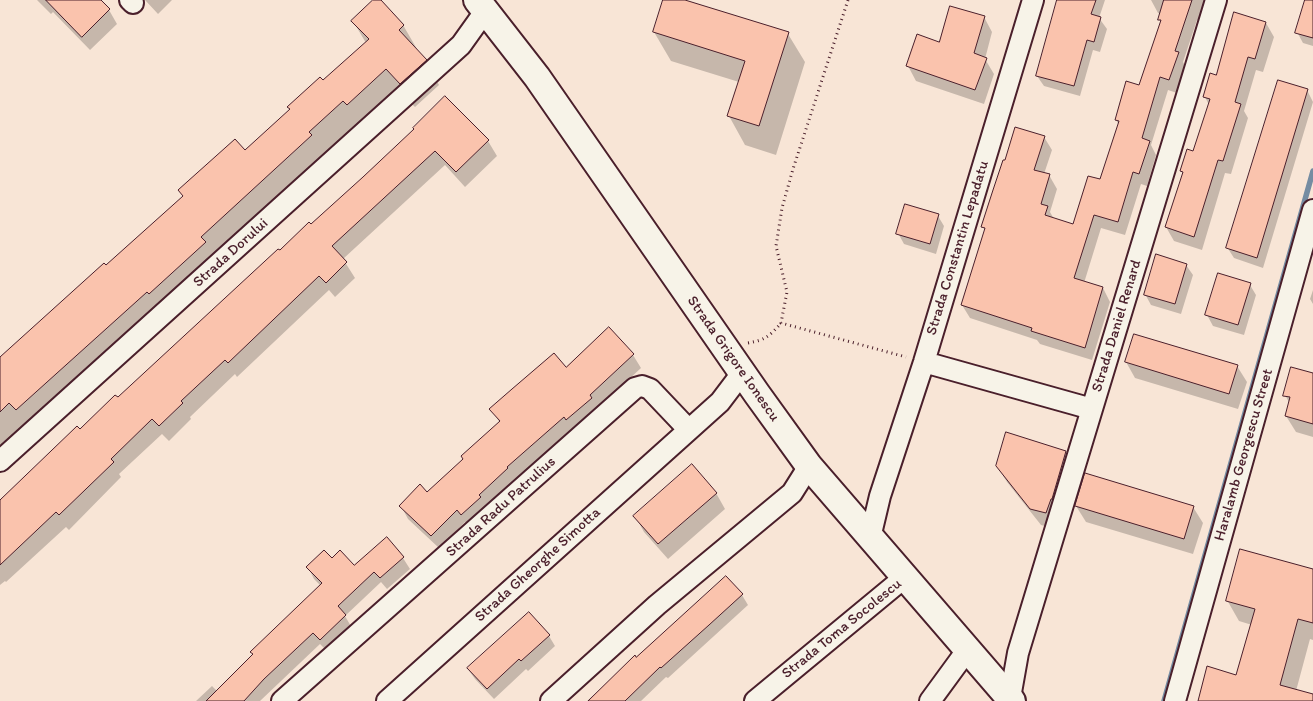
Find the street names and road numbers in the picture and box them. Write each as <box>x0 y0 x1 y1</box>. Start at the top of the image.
street label: Strada Constantin Lepadatu <box>923 159 993 337</box>
street label: Strada Dorului <box>190 215 272 291</box>
street label: Strada Daniel Renard <box>1088 258 1146 394</box>
street label: Strada Grigore Ionescu <box>683 293 783 425</box>
street label: Haralamb Georgescu Street <box>1211 367 1277 543</box>
street label: Strada Radu Patrulius <box>442 453 560 561</box>
street label: Strada Gheorghe Simotta <box>472 504 604 626</box>
street label: Strada Toma Socolescu <box>779 575 905 683</box>

